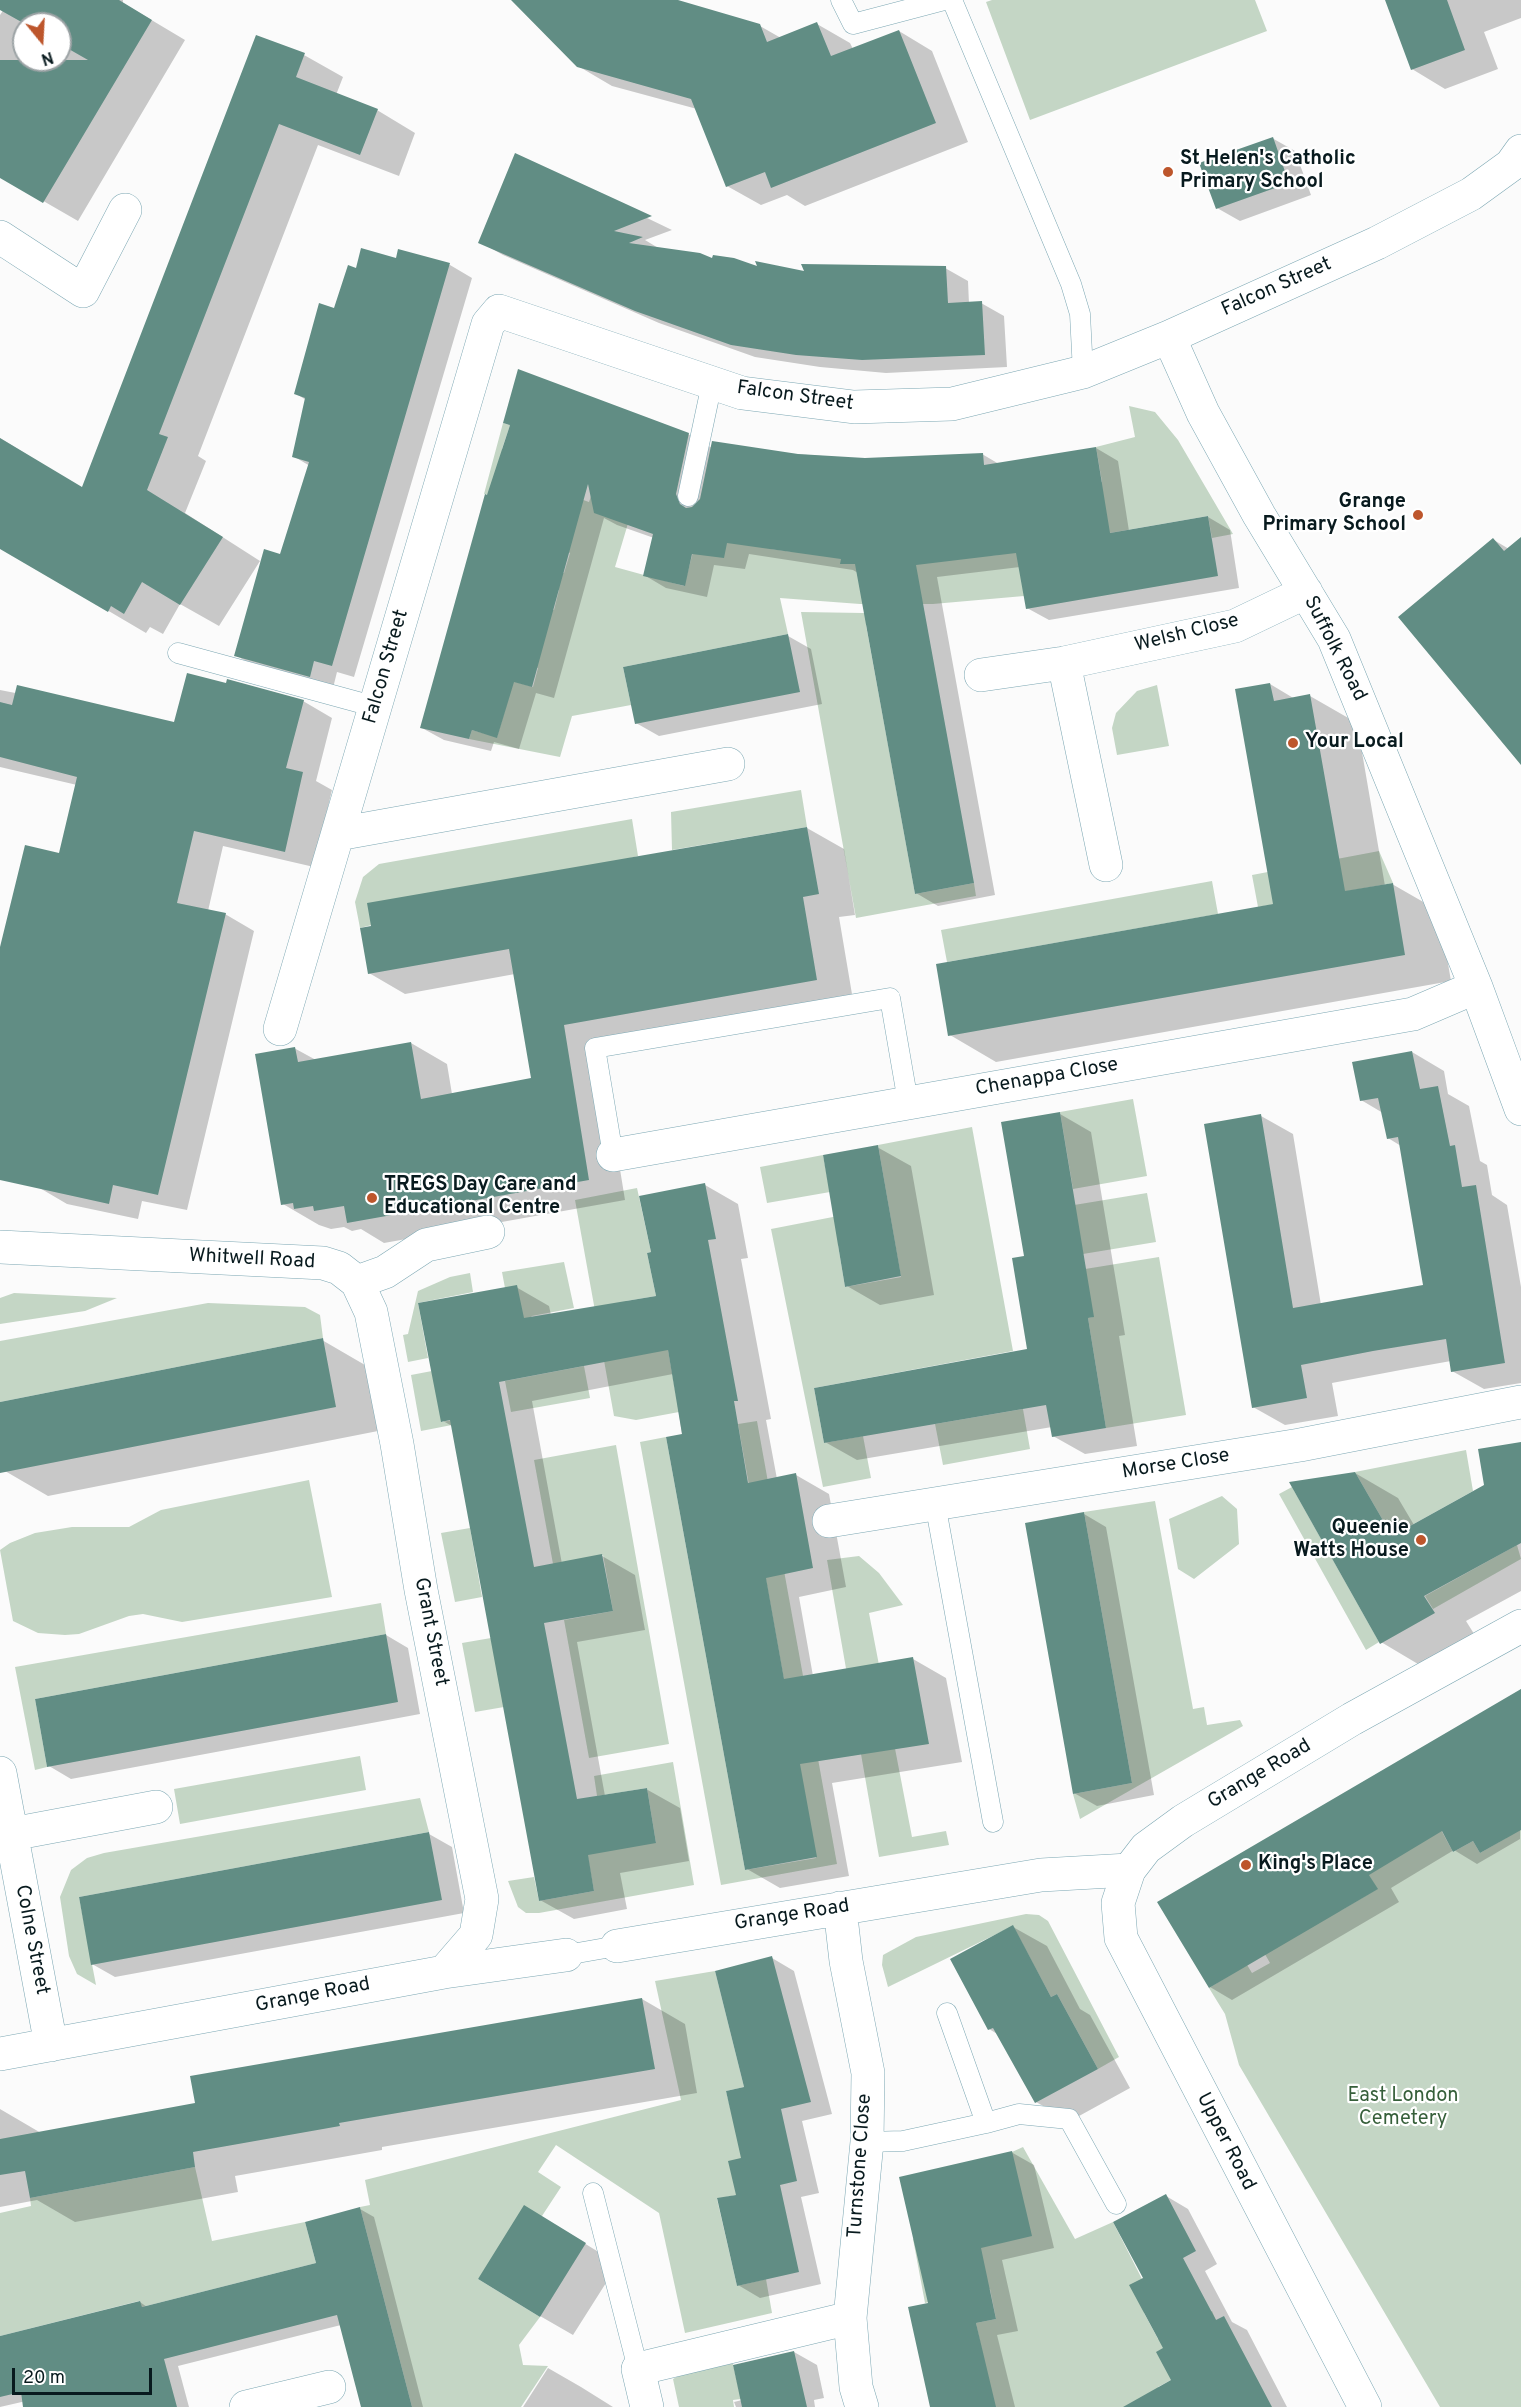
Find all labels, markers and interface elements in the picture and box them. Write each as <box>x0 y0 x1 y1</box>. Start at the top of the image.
north arrow <box>12 12 72 72</box>
text: N <box>38 46 56 69</box>
place label: St Helen's Catholic Primary School <box>1180 148 1356 195</box>
marker: St Helen's Catholic Primary School <box>1161 165 1175 179</box>
street label: Falcon Street <box>1218 253 1336 323</box>
street label: Falcon Street <box>735 377 855 417</box>
place label: Grange Primary School <box>1262 491 1406 538</box>
marker: Grange Primary School <box>1411 508 1425 522</box>
street label: Suffolk Road <box>1297 592 1371 706</box>
street label: Falcon Street <box>359 607 415 727</box>
street label: Welsh Close <box>1132 609 1242 659</box>
place label: Your Local <box>1305 731 1404 755</box>
marker: Your Local <box>1286 736 1300 750</box>
street label: Chenappa Close <box>974 1054 1120 1102</box>
place label: TREGS Day Care and Educational Centre <box>384 1174 576 1221</box>
marker: TREGS Day Care and Educational Centre <box>365 1191 379 1205</box>
street label: Whitwell Road <box>188 1245 316 1275</box>
street label: Morse Close <box>1121 1445 1231 1485</box>
place label: Queenie Watts House <box>1293 1517 1409 1564</box>
marker: Queenie Watts House <box>1414 1533 1428 1547</box>
street label: Grant Street <box>408 1576 452 1688</box>
street label: Grange Road <box>1204 1735 1316 1815</box>
place label: King's Place <box>1258 1853 1373 1877</box>
marker: King's Place <box>1239 1858 1253 1872</box>
street label: Colne Street <box>9 1883 53 1997</box>
street label: Grange Road <box>733 1895 851 1937</box>
street label: Grange Road <box>254 1973 372 2019</box>
park label: East London Cemetery <box>1347 2085 1459 2132</box>
street label: Upper Road <box>1190 2089 1260 2195</box>
street label: Turnstone Close <box>844 2093 878 2239</box>
scale bar <box>15 2356 154 2394</box>
text: 20 m <box>23 2367 65 2390</box>

